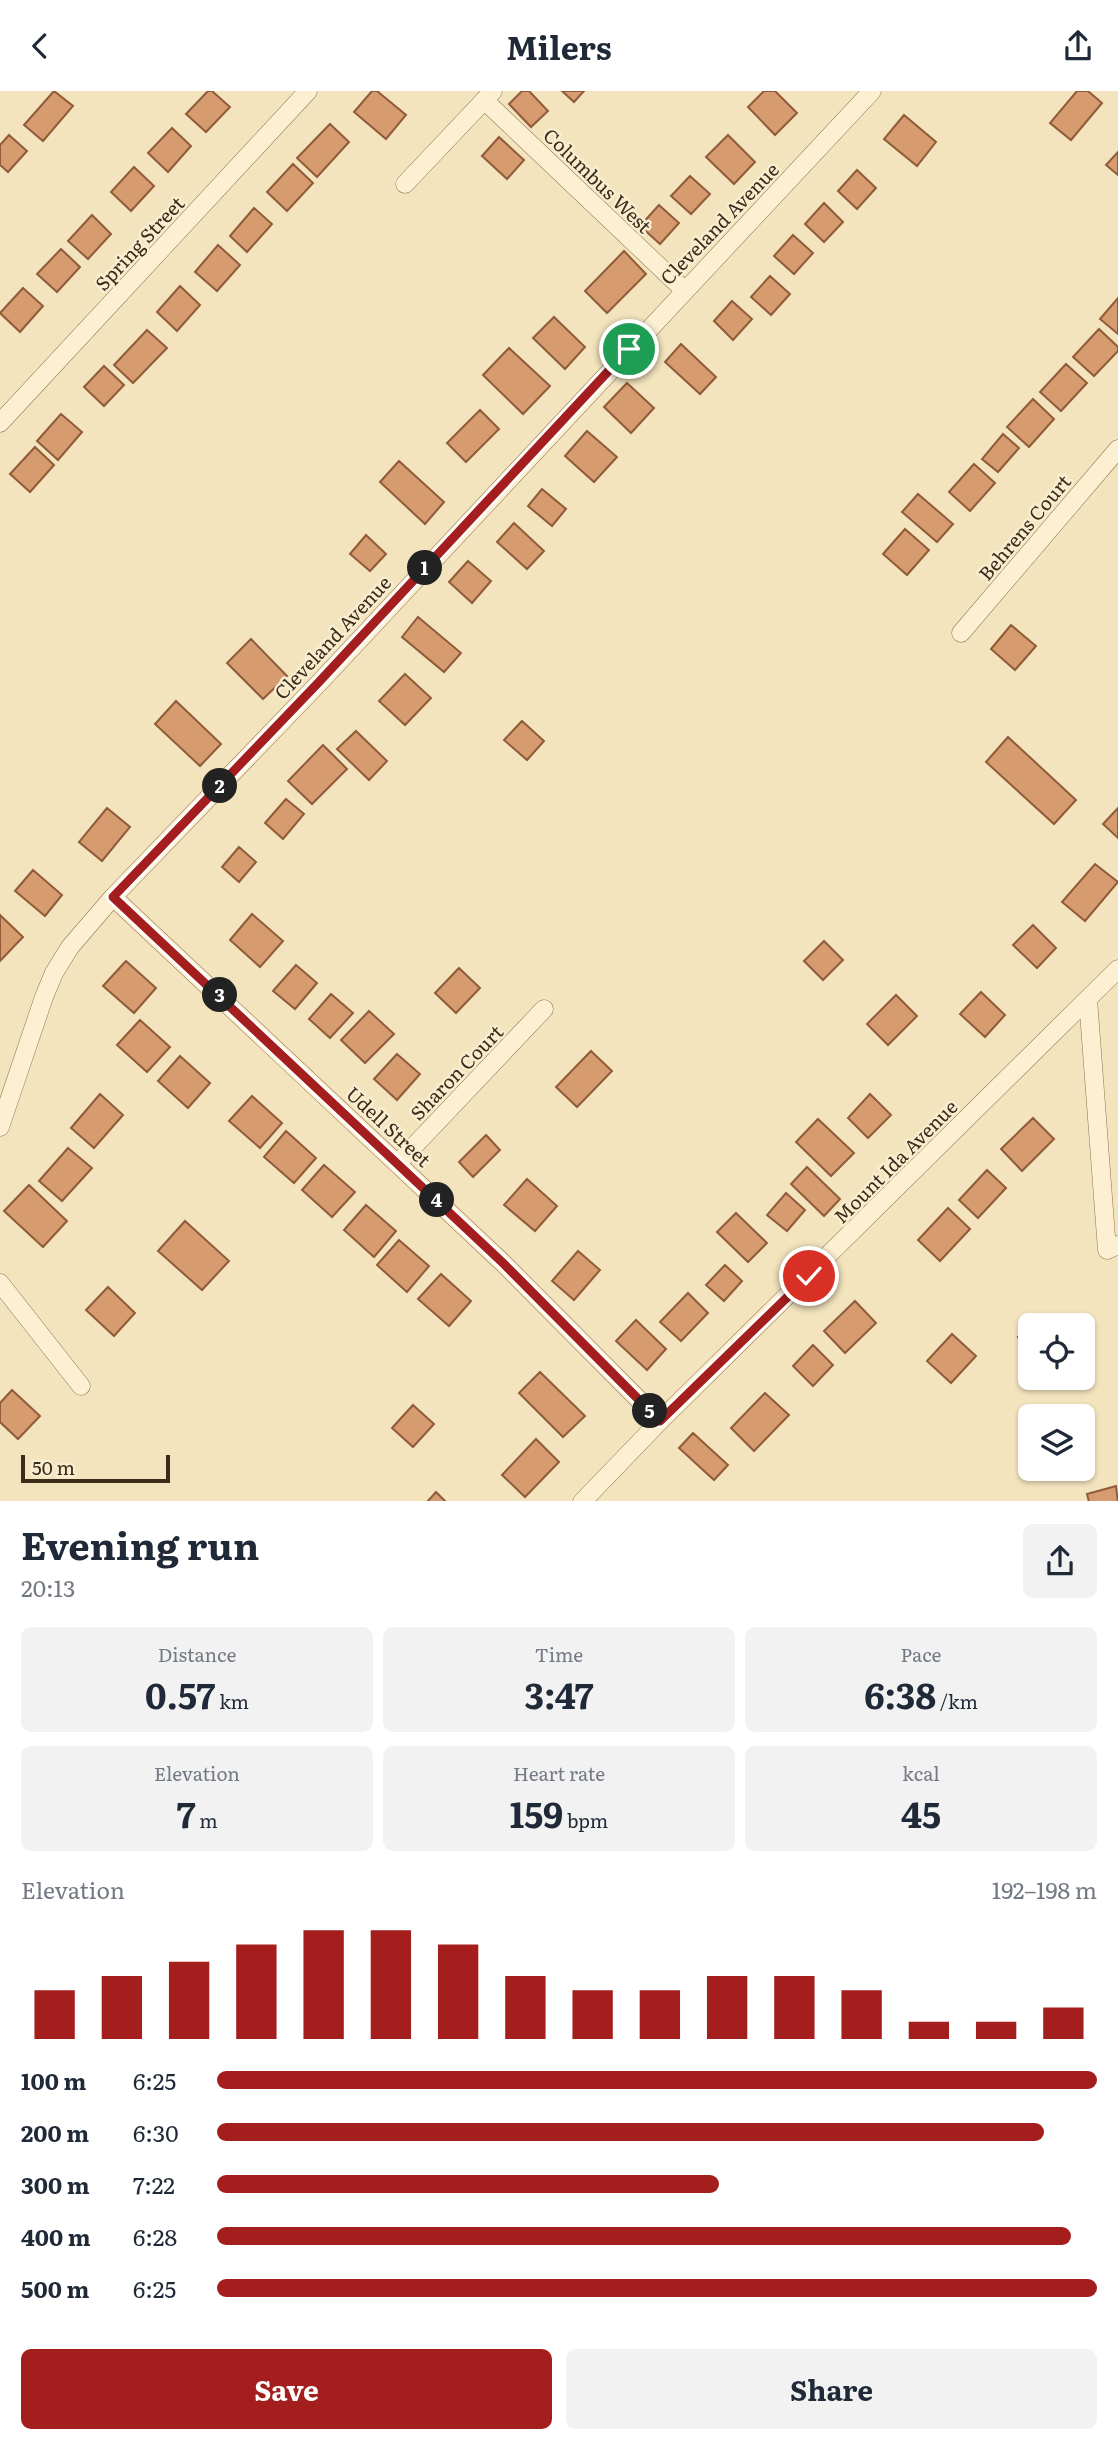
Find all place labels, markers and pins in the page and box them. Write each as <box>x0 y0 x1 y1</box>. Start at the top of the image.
pin <box>599 319 659 379</box>
pin: 1 <box>408 551 442 585</box>
pin: 2 <box>202 769 238 803</box>
pin: 3 <box>202 977 238 1013</box>
pin: 4 <box>420 1183 454 1217</box>
pin <box>779 1246 839 1306</box>
pin: 5 <box>632 1393 668 1429</box>

